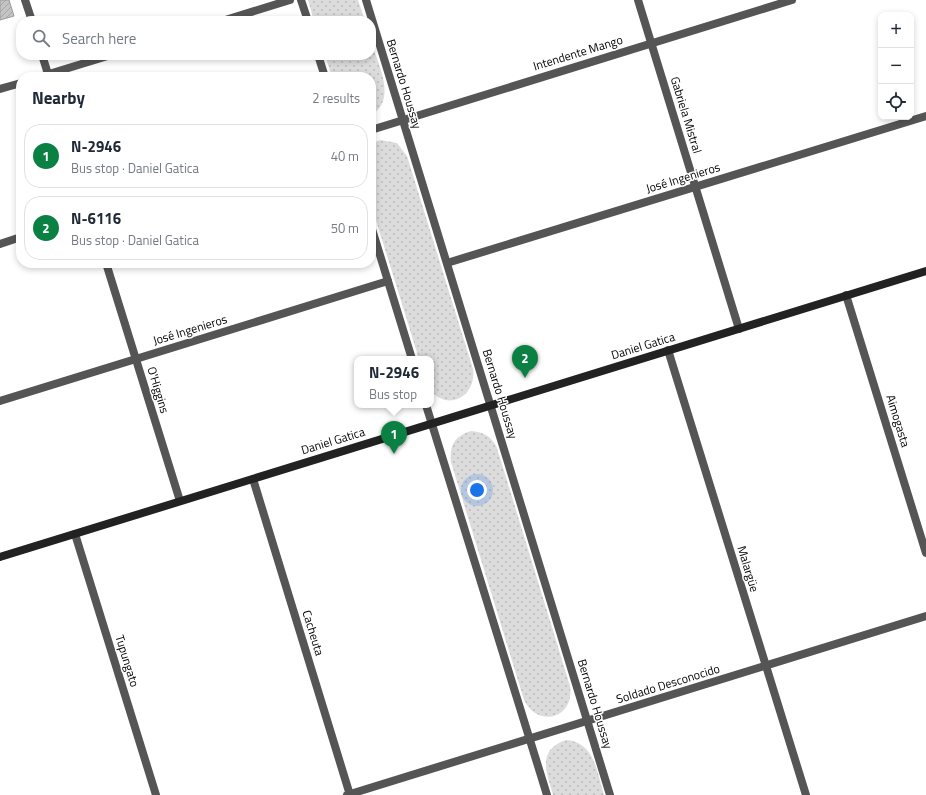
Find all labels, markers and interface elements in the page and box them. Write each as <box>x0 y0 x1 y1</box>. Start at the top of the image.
map controls <box>878 12 914 120</box>
button: + <box>878 12 914 48</box>
search box <box>16 16 376 60</box>
icon: search <box>30 27 52 49</box>
text: Search here <box>62 27 136 50</box>
street label: Intendente Mango <box>531 30 625 75</box>
street label: Bernardo Houssay <box>382 37 427 131</box>
button: − <box>878 48 914 84</box>
street label: Gabriela Mistral <box>666 74 707 156</box>
button: locate <box>878 84 914 120</box>
text: Nearby <box>32 85 85 111</box>
text: 2 results <box>312 88 360 108</box>
text: N-2946 <box>71 135 121 158</box>
text: 1 <box>42 146 50 166</box>
text: 40 m <box>331 146 359 166</box>
street label: José Ingenieros <box>643 157 723 198</box>
text: Bus stop · Daniel Gatica <box>71 158 199 178</box>
text: N-6116 <box>71 207 121 230</box>
text: 2 <box>42 218 50 238</box>
text: 50 m <box>331 218 359 238</box>
text: Bus stop · Daniel Gatica <box>71 230 199 250</box>
street label: José Ingenieros <box>150 309 230 350</box>
street label: Daniel Gatica <box>609 327 677 364</box>
pin: 2 <box>512 345 538 378</box>
street label: Bernardo Houssay <box>478 347 523 441</box>
popup <box>354 356 434 408</box>
text: N-2946 <box>369 361 419 384</box>
street label: O'Higgins <box>142 364 175 416</box>
text: Bus stop <box>369 384 417 404</box>
street label: Aimogasta <box>881 392 915 450</box>
pin: 1 <box>381 421 407 454</box>
street label: Daniel Gatica <box>299 422 367 459</box>
your location <box>467 480 487 500</box>
street label: Malargüe <box>732 543 765 594</box>
street label: Cacheuta <box>298 608 329 658</box>
street label: Tupungato <box>111 632 144 689</box>
street label: Bernardo Houssay <box>573 657 618 751</box>
street label: Soldado Desconocido <box>614 659 722 708</box>

